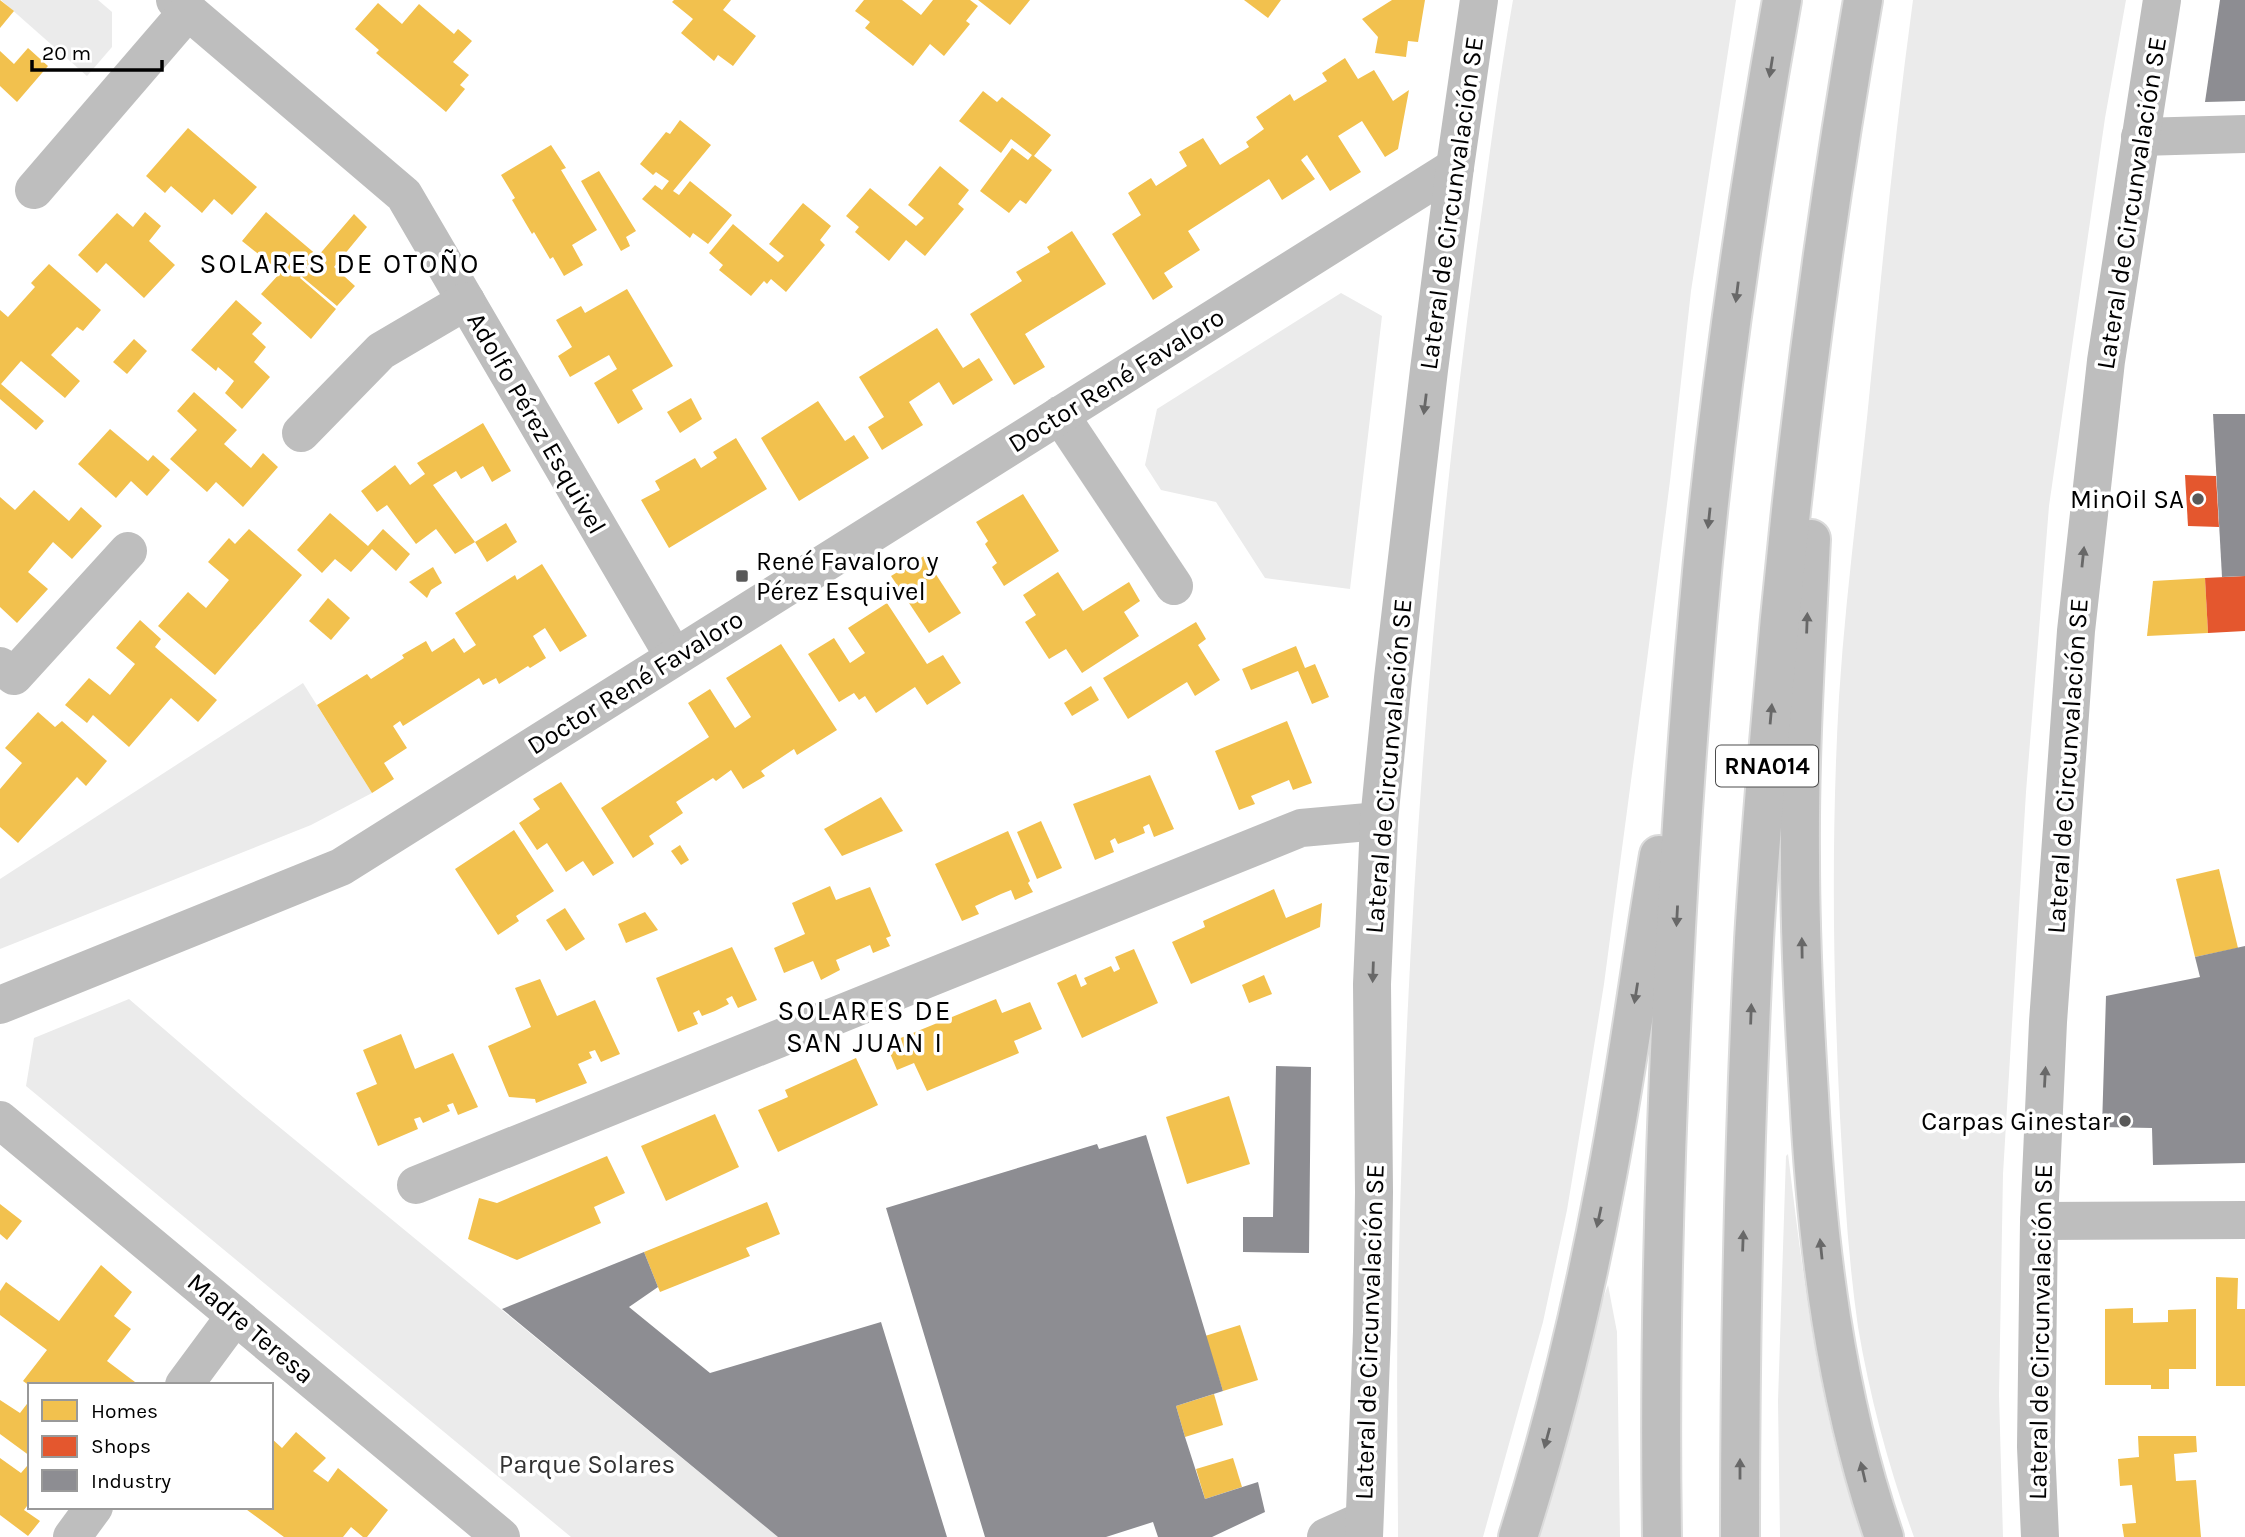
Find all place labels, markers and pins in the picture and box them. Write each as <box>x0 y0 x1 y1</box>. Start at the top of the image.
place label: MinOil SA <box>2070 484 2184 515</box>
marker: MinOil SA <box>2190 491 2206 507</box>
place label: René Favaloro y Pérez Esquivel <box>756 546 939 607</box>
marker: René Favaloro y Pérez Esquivel <box>734 568 750 584</box>
place label: Carpas Ginestar <box>1921 1106 2112 1137</box>
marker: Carpas Ginestar <box>2117 1113 2133 1129</box>

